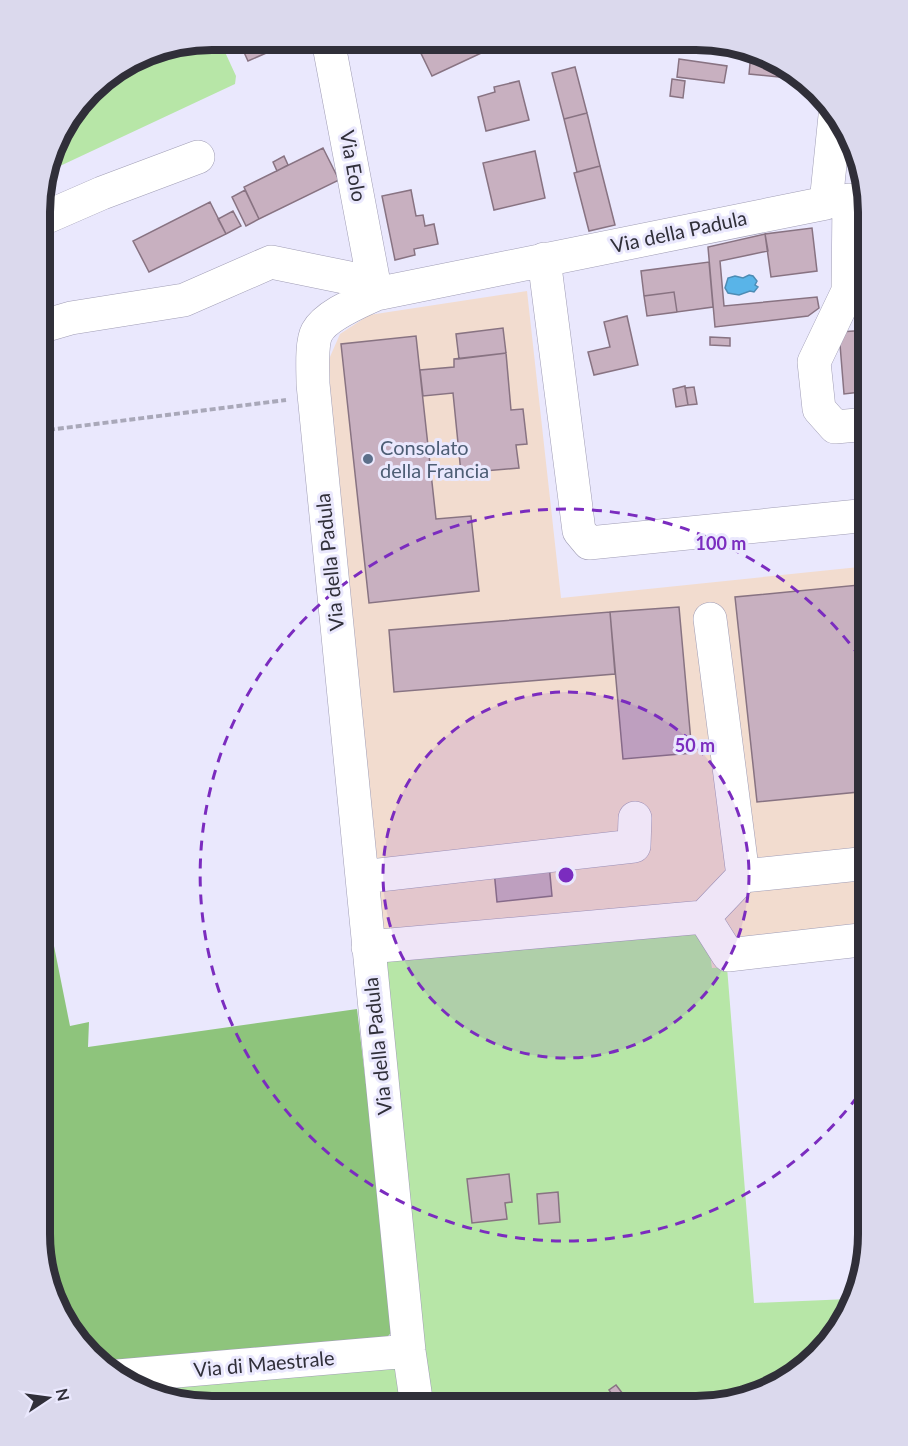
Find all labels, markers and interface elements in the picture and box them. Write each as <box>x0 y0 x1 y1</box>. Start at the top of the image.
street label: Via Eolo <box>336 128 372 203</box>
street label: Via della Padula <box>609 205 749 257</box>
place label: Consolato della Francia <box>380 435 489 482</box>
marker: Consolato della Francia <box>361 452 375 466</box>
street label: Via della Padula <box>310 492 348 632</box>
text: 100 m <box>696 532 746 554</box>
text: 50 m <box>675 734 715 756</box>
centre of rings <box>556 865 576 885</box>
street label: Via della Padula <box>358 976 396 1116</box>
street label: Via di Maestrale <box>192 1345 335 1381</box>
north arrow <box>18 1368 78 1428</box>
text: N <box>52 1386 74 1403</box>

